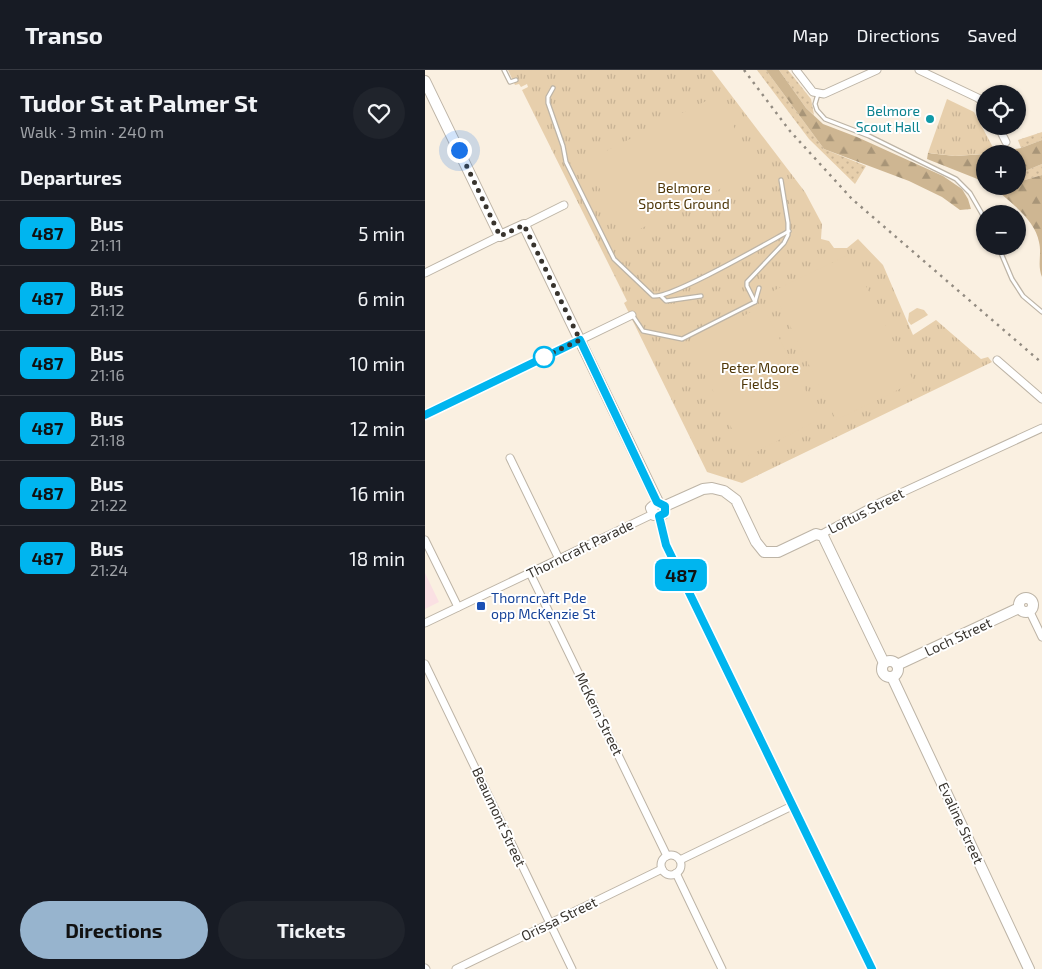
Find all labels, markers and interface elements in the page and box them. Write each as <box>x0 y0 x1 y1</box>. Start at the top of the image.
text: Transo <box>25 20 103 49</box>
text: Map <box>792 24 829 46</box>
text: Directions <box>857 24 940 46</box>
text: Saved <box>968 24 1017 46</box>
map controls <box>976 85 1026 255</box>
button: locate <box>976 85 1026 135</box>
button: heart <box>353 87 405 139</box>
text: Tudor St at Palmer St <box>20 88 258 117</box>
place label: Belmore Scout Hall <box>856 102 921 135</box>
marker: Belmore Scout Hall <box>924 113 936 125</box>
text: Walk · 3 min · 240 m <box>20 122 164 141</box>
your location <box>447 138 472 163</box>
button: + <box>976 145 1026 195</box>
text: Departures <box>20 166 122 189</box>
park label: Belmore Sports Ground <box>638 179 730 212</box>
button: − <box>976 205 1026 255</box>
text: Bus <box>90 212 124 235</box>
text: 487 <box>31 222 64 244</box>
text: 5 min <box>358 222 405 245</box>
text: 21:11 <box>90 235 122 254</box>
text: Bus <box>90 277 124 300</box>
text: 487 <box>31 287 64 309</box>
text: 6 min <box>357 287 405 310</box>
text: 21:12 <box>90 300 125 319</box>
text: Bus <box>90 342 124 365</box>
unlabelled marker <box>533 346 555 368</box>
text: 487 <box>31 352 64 374</box>
text: 10 min <box>349 352 405 375</box>
park label: Peter Moore Fields <box>721 359 799 392</box>
text: 21:16 <box>90 365 125 384</box>
text: Bus <box>90 407 124 430</box>
text: 487 <box>31 417 64 439</box>
text: 12 min <box>350 417 405 440</box>
text: 21:18 <box>90 430 125 449</box>
text: Bus <box>90 472 124 495</box>
text: 487 <box>31 482 64 504</box>
text: 16 min <box>350 482 405 505</box>
street label: Loftus Street <box>825 484 907 537</box>
text: 21:22 <box>90 495 127 514</box>
street label: Thorncraft Parade <box>524 515 636 582</box>
text: Bus <box>90 537 124 560</box>
text: 487 <box>31 547 64 569</box>
text: 18 min <box>349 547 405 570</box>
line badge: 487 <box>652 559 710 591</box>
text: 21:24 <box>90 560 128 579</box>
text: 487 <box>665 564 697 586</box>
place label: Thorncraft Pde opp McKenzie St <box>491 589 596 622</box>
marker: Thorncraft Pde opp McKenzie St <box>475 600 487 612</box>
street label: Loch Street <box>922 614 994 659</box>
street label: McKern Street <box>572 669 627 758</box>
street label: Beaumont Street <box>469 764 530 869</box>
street label: Evaline Street <box>935 779 988 866</box>
street label: Orissa Street <box>518 893 600 944</box>
button: Directions <box>20 901 208 959</box>
button: Tickets <box>218 901 405 959</box>

